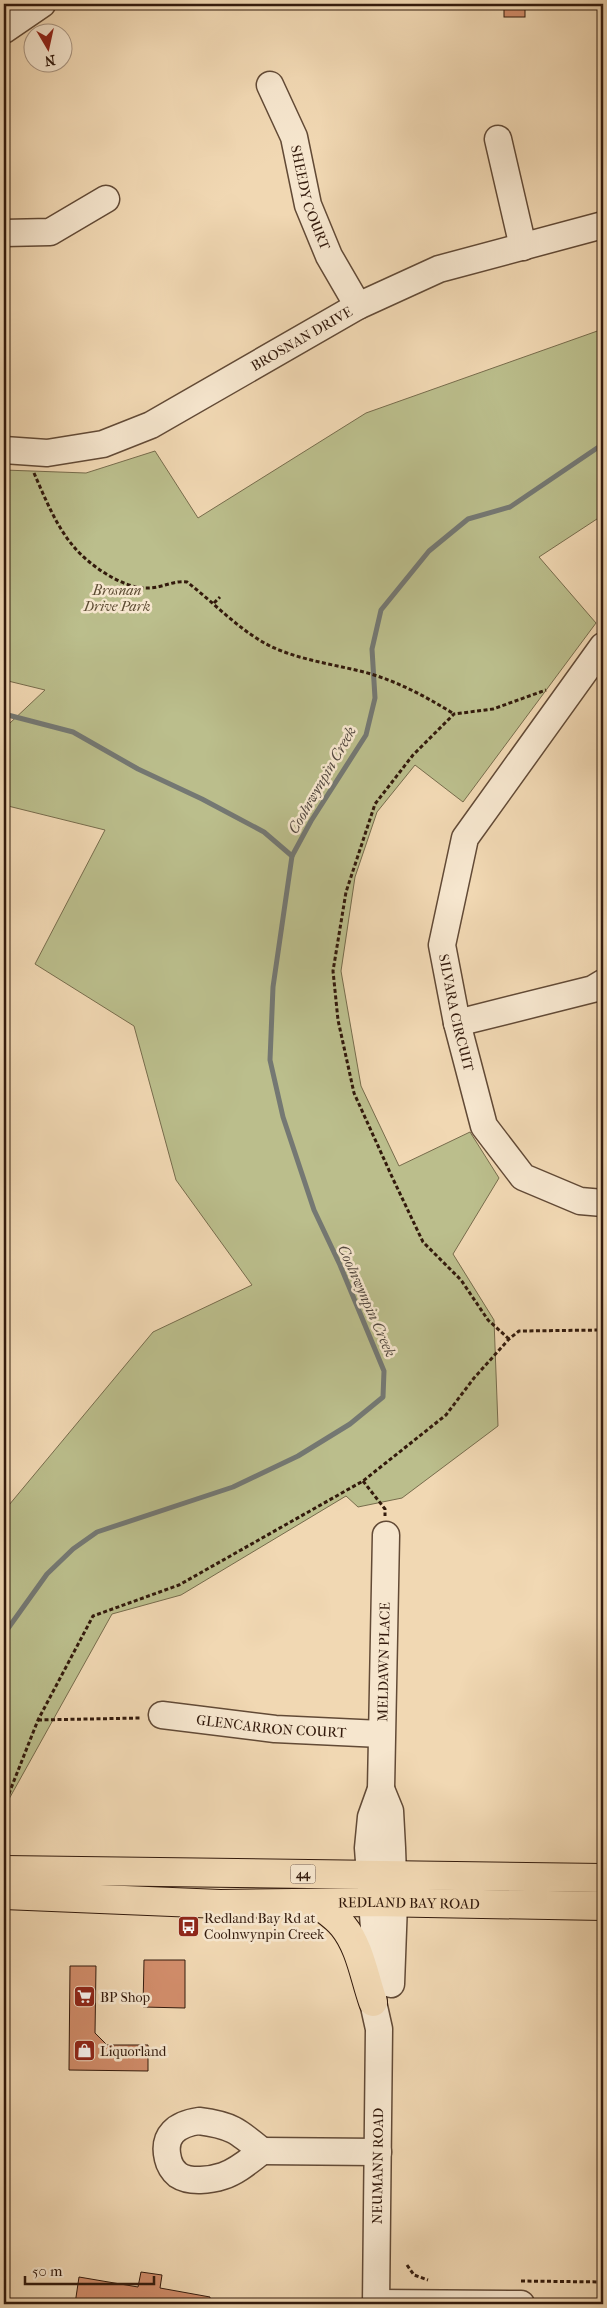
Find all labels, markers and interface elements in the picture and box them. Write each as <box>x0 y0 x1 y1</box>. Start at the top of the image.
north arrow <box>22 22 72 72</box>
text: N <box>43 51 57 70</box>
street label: SHEEDY COURT <box>287 143 334 253</box>
street label: BROSNAN DRIVE <box>248 302 356 374</box>
park label: Brosnan Drive Park <box>83 582 150 615</box>
water label: Coolnwynpin Creek <box>284 723 360 837</box>
street label: SILVARA CIRCUIT <box>435 953 478 1074</box>
water label: Coolnwynpin Creek <box>334 1242 400 1360</box>
street label: MELDAWN PLACE <box>374 1601 393 1722</box>
street label: GLENCARRON COURT <box>195 1711 347 1741</box>
road number: 44 <box>290 1865 316 1884</box>
street label: REDLAND BAY ROAD <box>338 1893 480 1912</box>
place label: Redland Bay Rd at Coolnwynpin Creek <box>204 1910 325 1943</box>
bus stop icon: Redland Bay Rd at Coolnwynpin Creek <box>176 1914 200 1938</box>
supermarket icon: BP Shop <box>72 1985 96 2009</box>
place label: BP Shop <box>100 1989 151 2006</box>
shop icon: Liquorland <box>72 2039 96 2063</box>
place label: Liquorland <box>100 2043 167 2060</box>
street label: NEUMANN ROAD <box>368 2107 387 2224</box>
scale bar <box>25 2253 154 2285</box>
text: 50 m <box>32 2262 63 2280</box>

